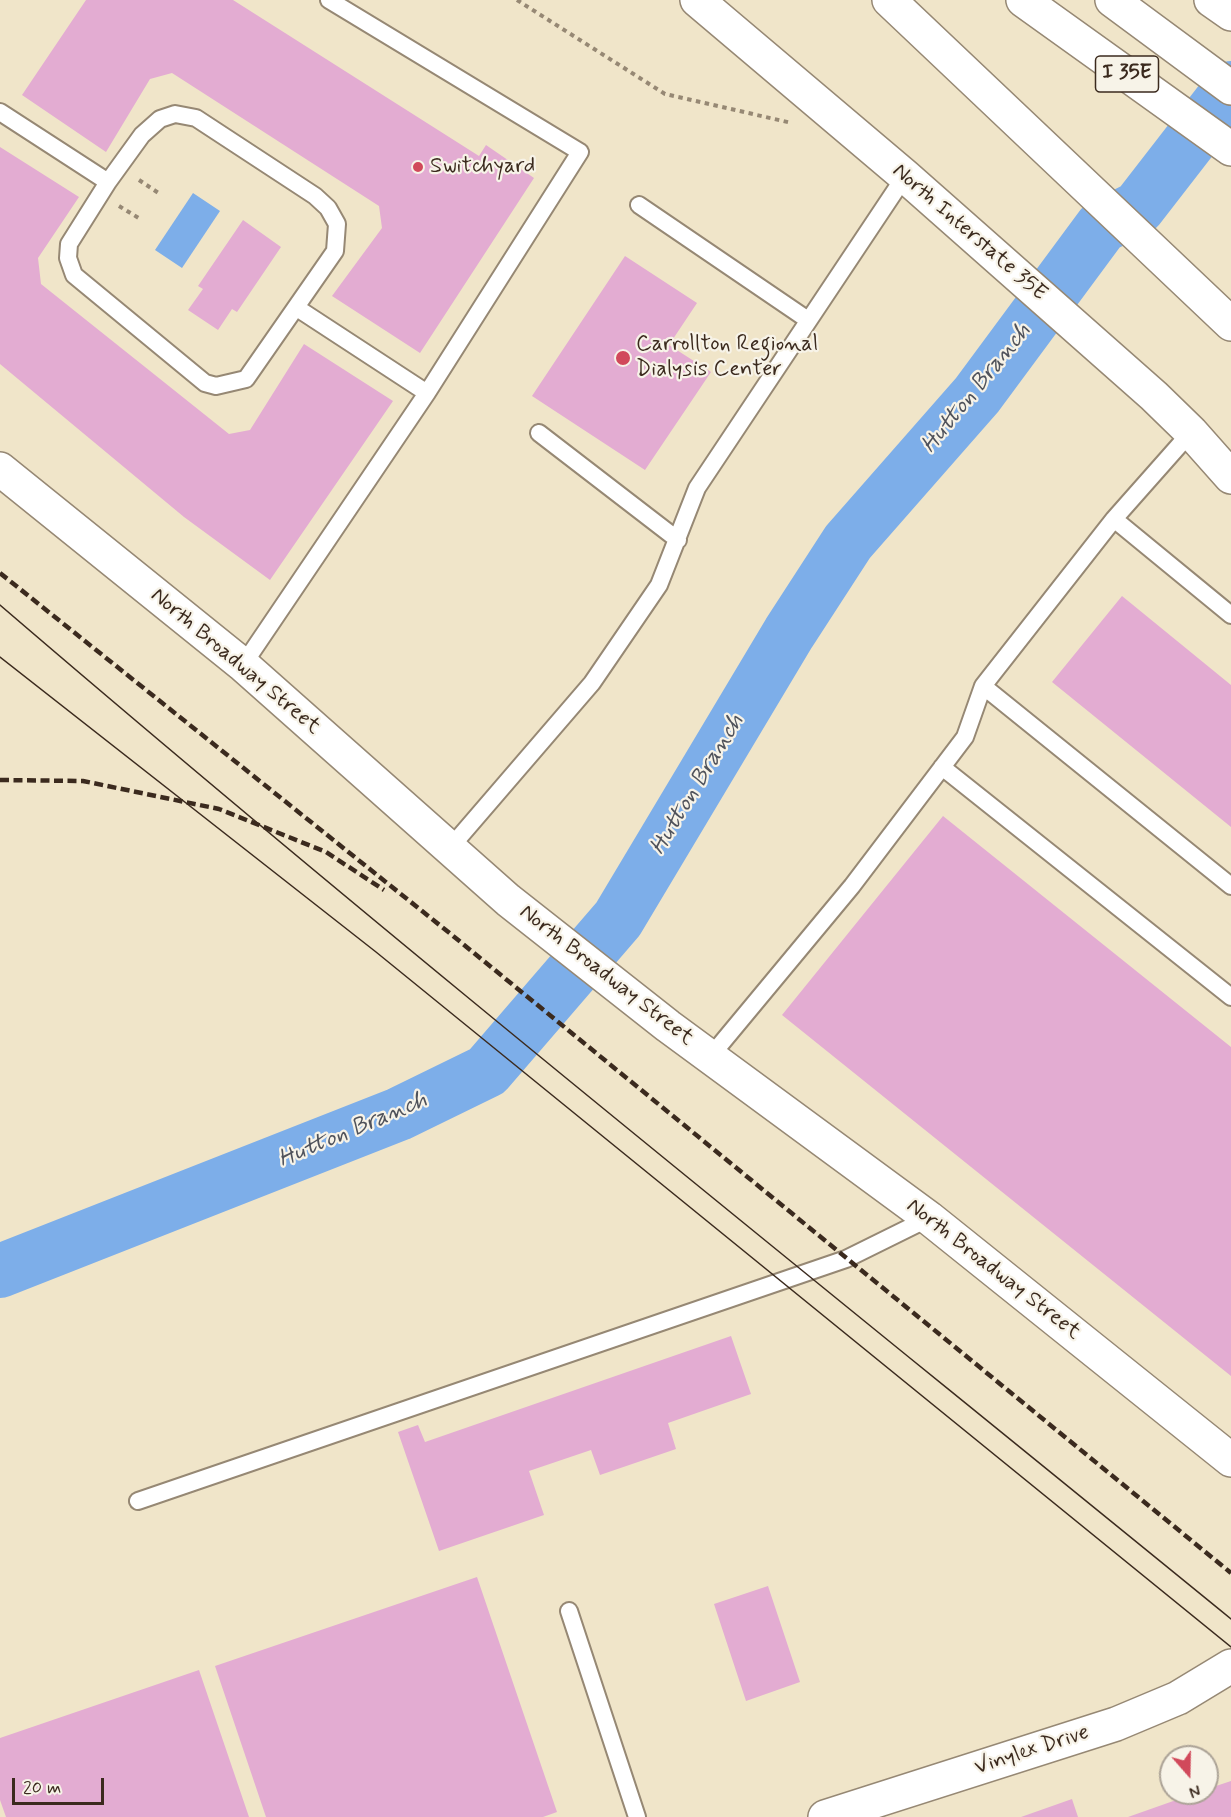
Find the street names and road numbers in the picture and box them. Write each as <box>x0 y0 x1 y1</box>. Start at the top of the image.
road number: I 35E <box>1096 56 1158 92</box>
street label: North Interstate 35E <box>886 159 1052 307</box>
street label: North Broadway Street <box>145 583 325 741</box>
street label: North Broadway Street <box>514 900 698 1052</box>
street label: North Broadway Street <box>901 1194 1085 1346</box>
street label: Vinylex Drive <box>971 1720 1093 1782</box>

